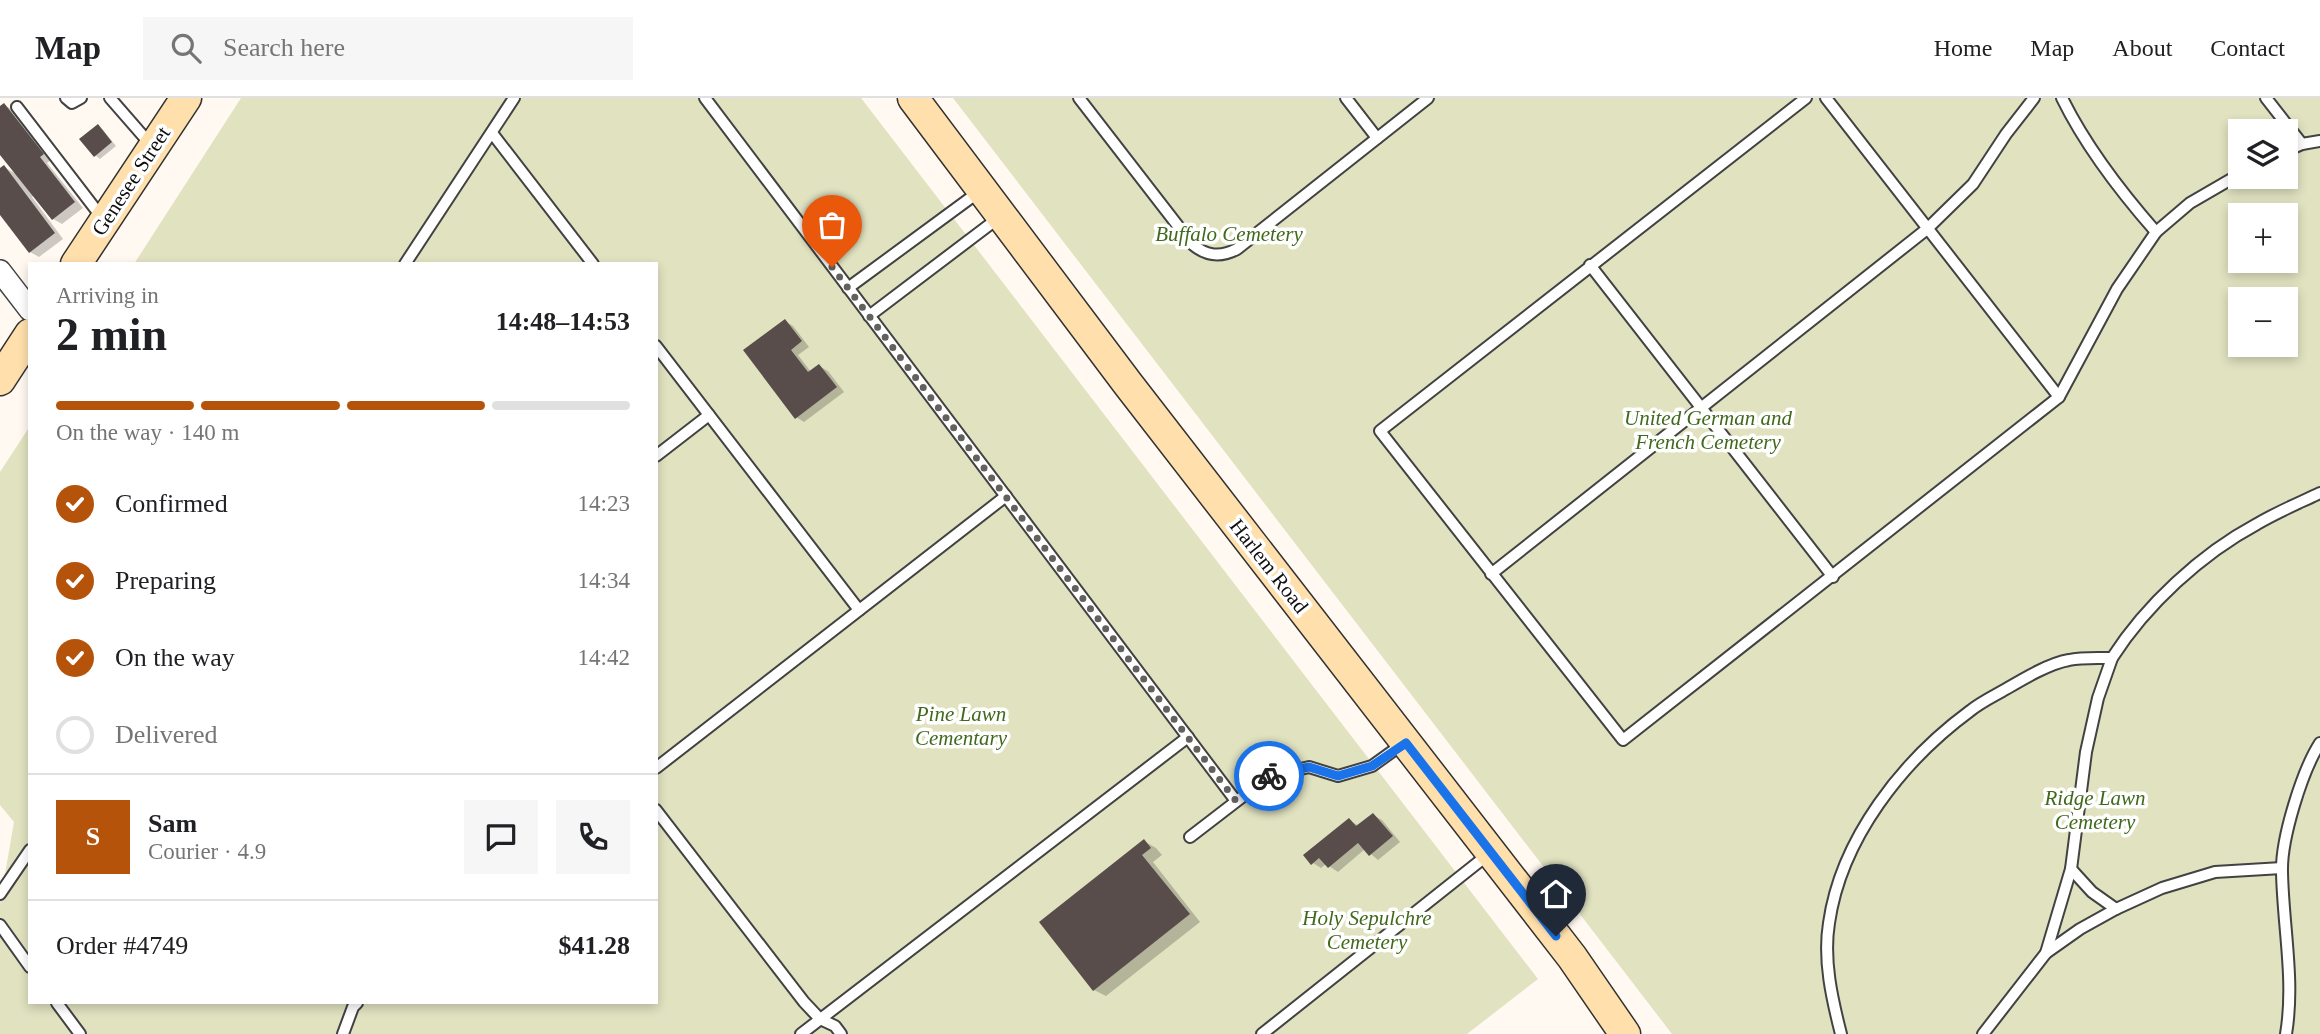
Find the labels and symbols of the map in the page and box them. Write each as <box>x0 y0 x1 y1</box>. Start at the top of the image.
street label: Genesee Street <box>87 122 175 240</box>
pin <box>802 195 862 267</box>
park label: Buffalo Cemetery <box>1155 222 1303 246</box>
park label: United German and French Cemetery <box>1624 406 1792 454</box>
street label: Harlem Road <box>1225 514 1313 618</box>
park label: Pine Lawn Cementary <box>915 702 1008 750</box>
courier <box>1234 741 1304 811</box>
park label: Ridge Lawn Cemetery <box>2044 786 2145 834</box>
pin <box>1526 864 1586 936</box>
park label: Holy Sepulchre Cemetery <box>1301 906 1432 954</box>

